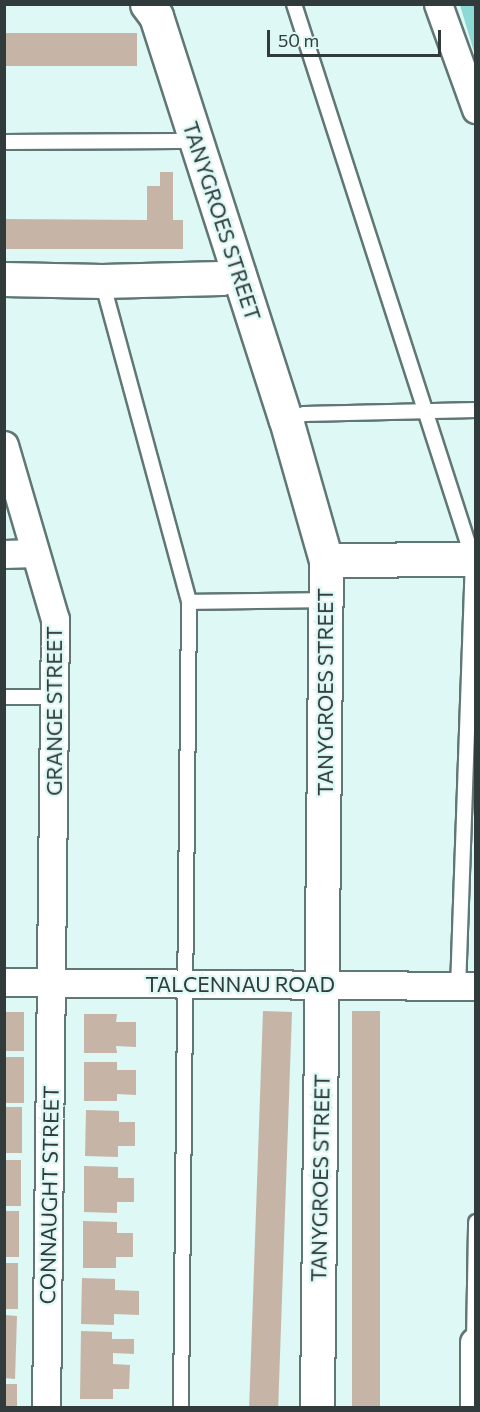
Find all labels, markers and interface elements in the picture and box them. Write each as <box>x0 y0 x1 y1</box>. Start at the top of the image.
scale bar <box>270 18 444 56</box>
text: 50 m <box>278 29 319 51</box>
street label: TANYGROES STREET <box>178 118 266 324</box>
street label: TANYGROES STREET <box>312 588 338 796</box>
street label: GRANGE STREET <box>41 626 67 796</box>
street label: TALCENNAU ROAD <box>145 971 335 997</box>
street label: TANYGROES STREET <box>306 1074 334 1282</box>
street label: CONNAUGHT STREET <box>34 1085 64 1305</box>

